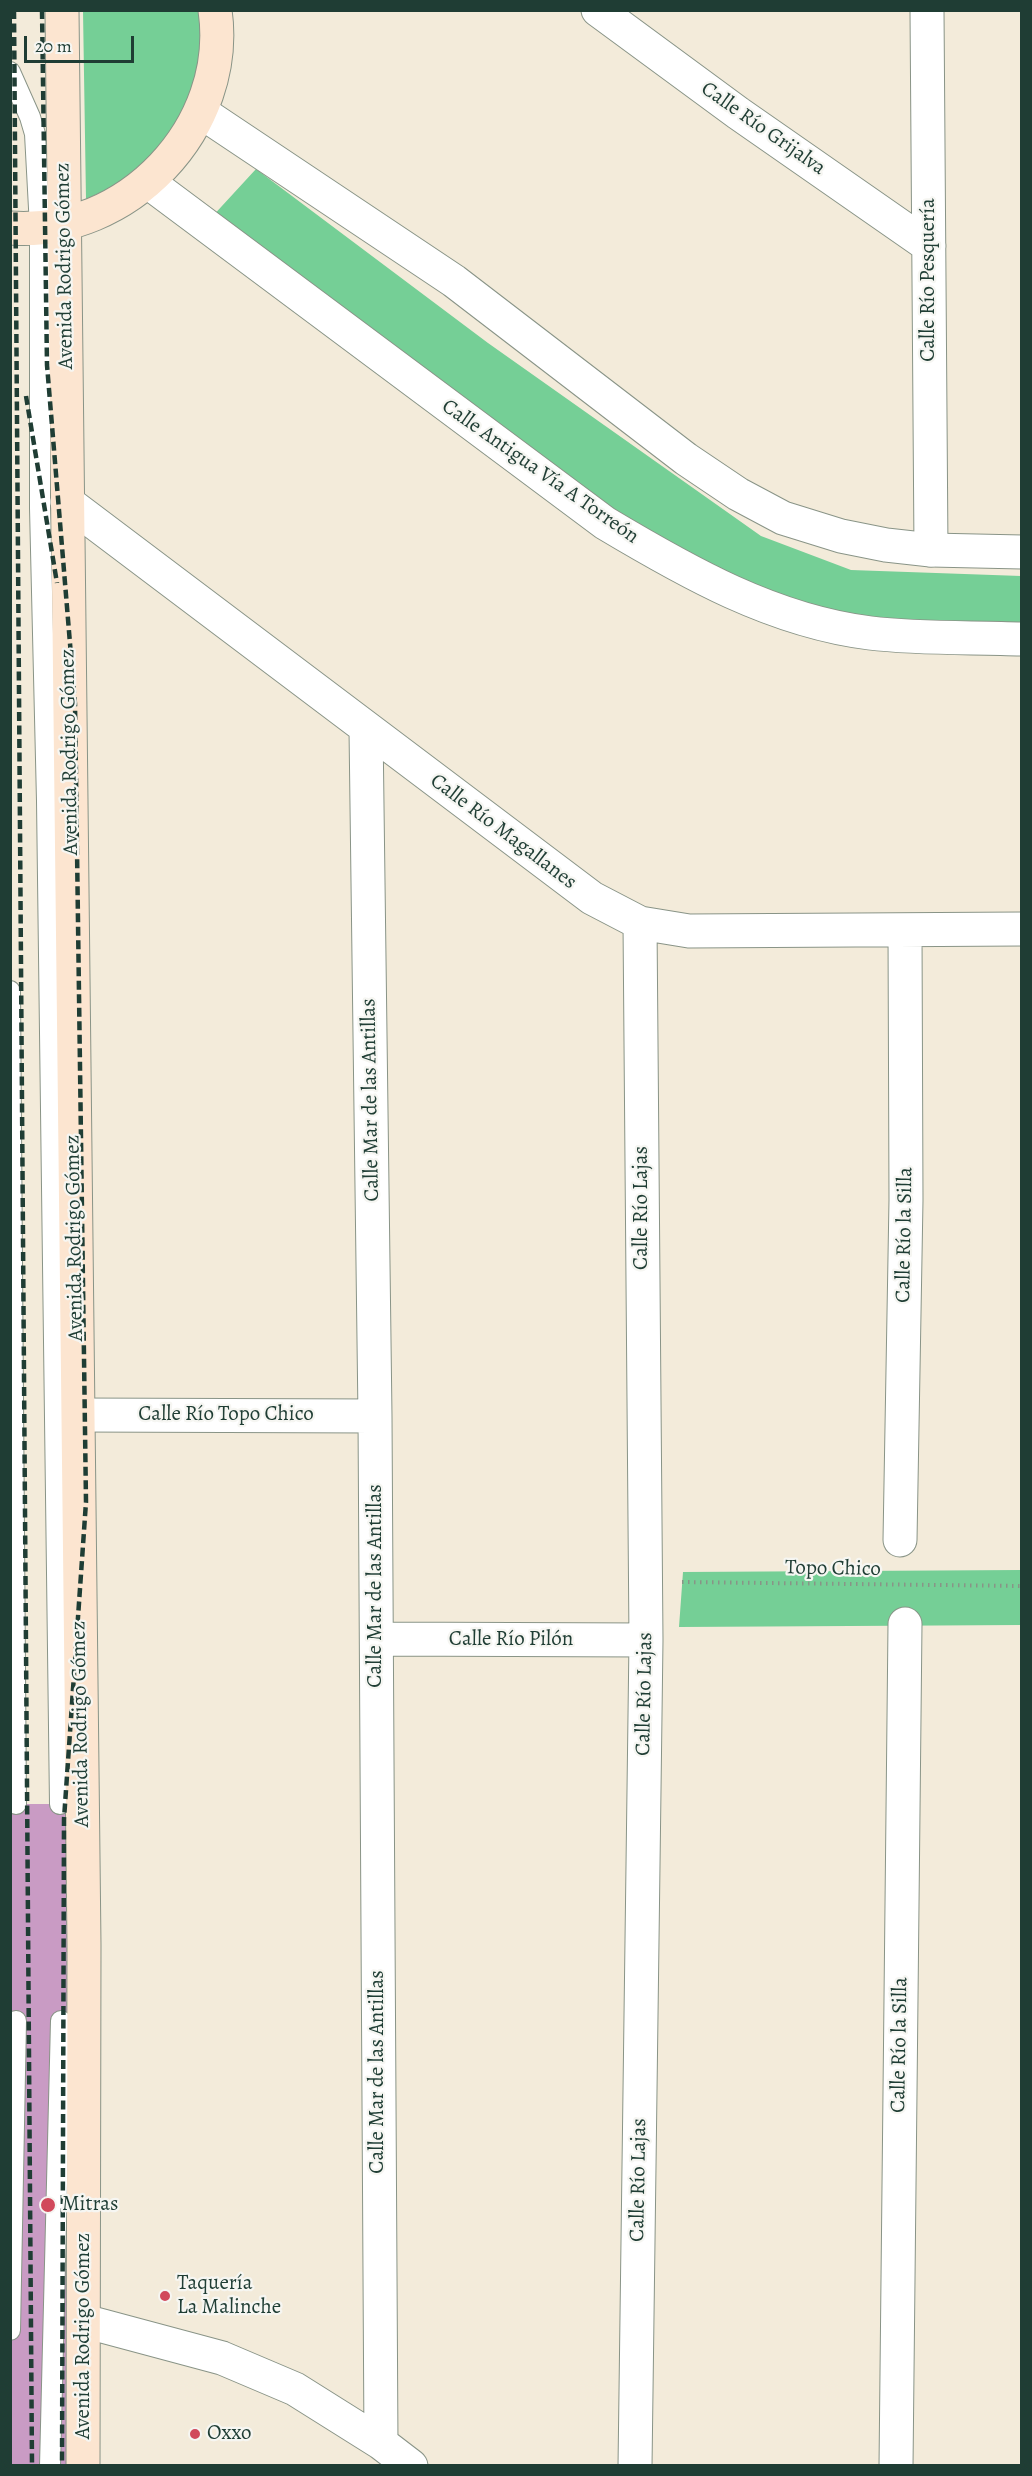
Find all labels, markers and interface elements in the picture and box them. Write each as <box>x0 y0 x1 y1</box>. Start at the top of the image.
scale bar <box>27 24 136 62</box>
text: 20 m <box>35 34 72 58</box>
street label: Calle Río Grijalva <box>696 77 830 181</box>
street label: Avenida Rodrigo Gómez <box>51 163 79 369</box>
street label: Calle Río Pesquería <box>916 198 942 362</box>
street label: Calle Antigua Vía A Torreón <box>437 394 643 550</box>
street label: Avenida Rodrigo Gómez <box>56 649 84 855</box>
street label: Calle Río Magallanes <box>425 769 581 895</box>
street label: Calle Mar de las Antillas <box>357 998 385 1202</box>
street label: Avenida Rodrigo Gómez <box>61 1135 89 1341</box>
street label: Calle Río Lajas <box>629 1146 655 1270</box>
street label: Calle Río la Silla <box>891 1167 919 1303</box>
street label: Calle Río Topo Chico <box>138 1402 314 1428</box>
street label: Calle Mar de las Antillas <box>363 1484 389 1688</box>
street label: Topo Chico <box>785 1556 881 1582</box>
street label: Avenida Rodrigo Gómez <box>67 1621 95 1827</box>
street label: Calle Río Pilón <box>449 1627 573 1653</box>
street label: Calle Río Lajas <box>631 1632 659 1756</box>
street label: Calle Mar de las Antillas <box>365 1970 391 2174</box>
street label: Calle Río la Silla <box>886 1977 914 2113</box>
street label: Calle Río Lajas <box>625 2118 653 2242</box>
place label: Mitras <box>62 2192 118 2218</box>
marker: Mitras <box>39 2196 57 2214</box>
street label: Avenida Rodrigo Gómez <box>71 2233 97 2439</box>
place label: Taquería La Malinche <box>177 2271 281 2321</box>
marker: Taquería La Malinche <box>158 2289 172 2303</box>
place label: Oxxo <box>207 2421 252 2447</box>
marker: Oxxo <box>188 2427 202 2441</box>

